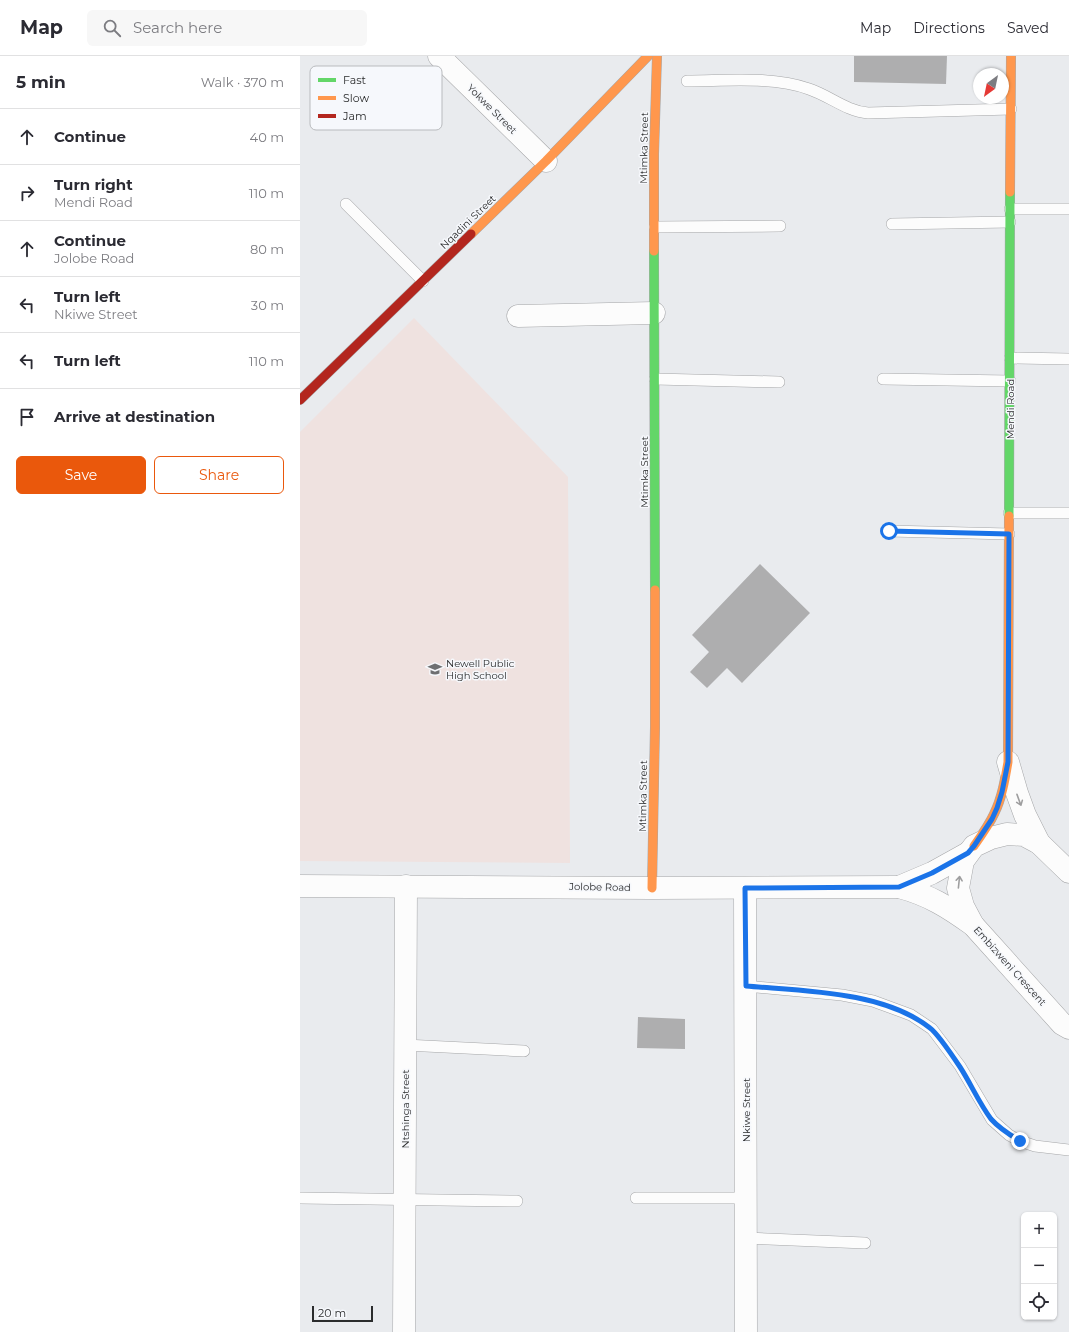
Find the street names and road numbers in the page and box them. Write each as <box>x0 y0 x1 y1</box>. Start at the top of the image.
street label: Yokwe Street <box>464 81 520 137</box>
street label: Mtimka Street <box>637 112 651 184</box>
street label: Nqadini Street <box>437 192 499 252</box>
street label: Mendi Road <box>1004 379 1017 439</box>
street label: Mtimka Street <box>638 436 651 508</box>
street label: Mtimka Street <box>636 760 650 832</box>
street label: Jolobe Road <box>568 880 631 894</box>
street label: Embizweni Crescent <box>971 923 1049 1009</box>
street label: Ntshinga Street <box>399 1070 412 1148</box>
street label: Nkiwe Street <box>740 1078 753 1142</box>

